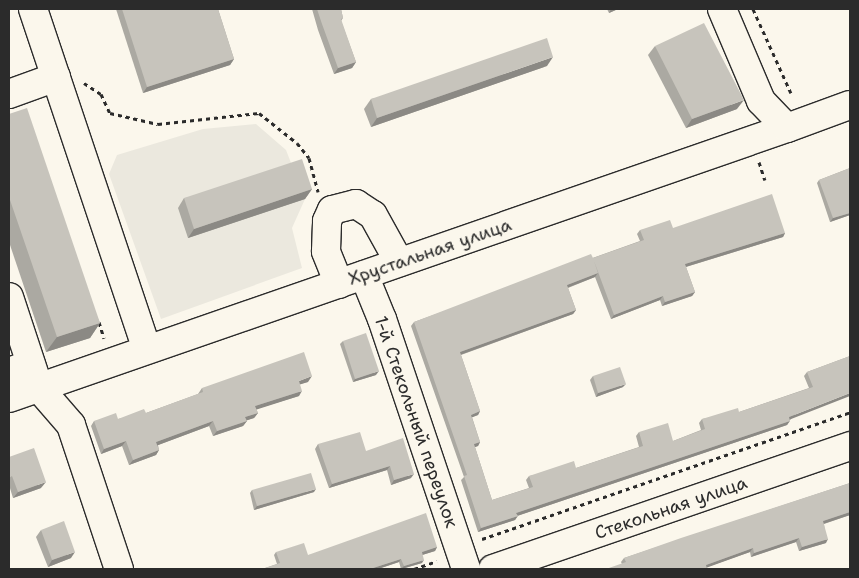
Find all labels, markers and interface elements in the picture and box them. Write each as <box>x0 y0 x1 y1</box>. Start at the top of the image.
street label: Хрустальная улица <box>346 214 514 290</box>
street label: 1-й Стекольный переулок <box>370 313 462 531</box>
street label: Стекольная улица <box>592 472 750 544</box>

